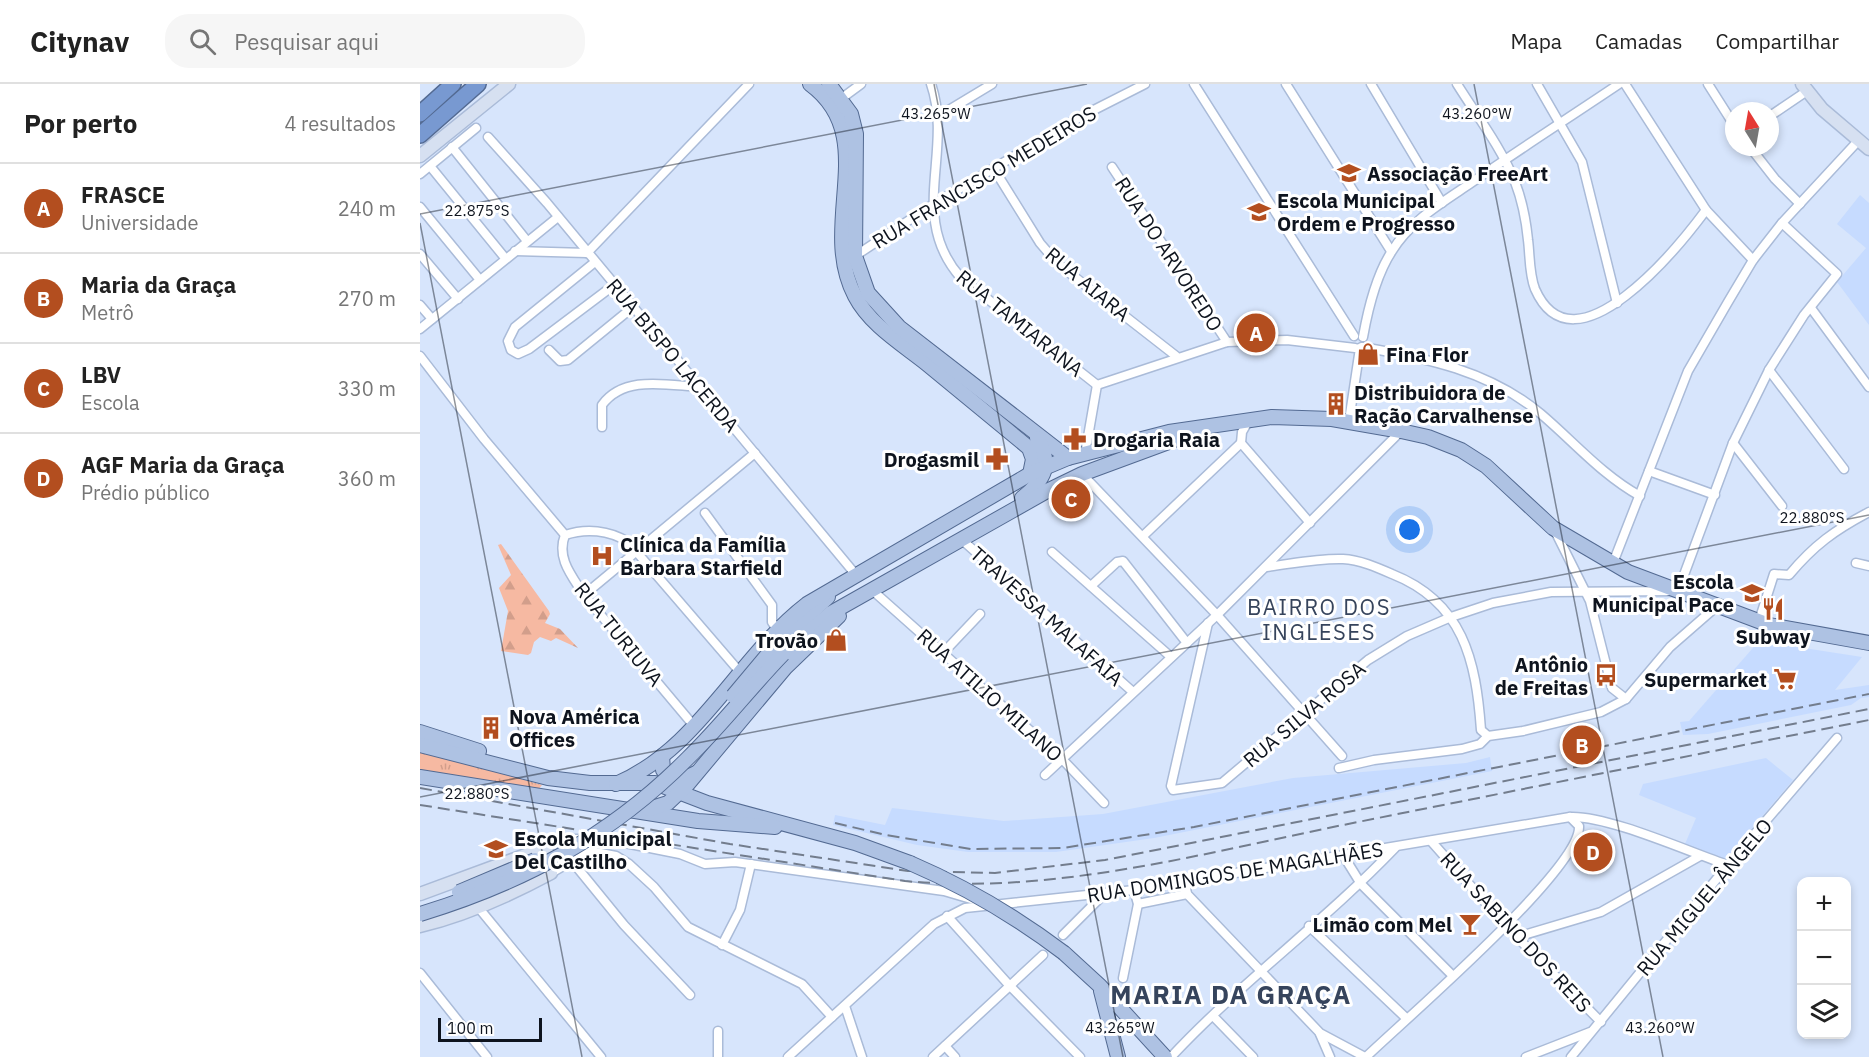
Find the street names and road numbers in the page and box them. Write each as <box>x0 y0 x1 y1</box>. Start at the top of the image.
street label: RUA FRANCISCO MEDEIROS <box>867 99 1101 255</box>
street label: RUA DO ARVOREDO <box>1109 172 1229 336</box>
street label: RUA AIARA <box>1040 241 1136 327</box>
street label: RUA TAMIARANA <box>951 263 1089 383</box>
street label: RUA BISPO LACERDA <box>601 272 745 438</box>
street label: TRAVESSA MALAFAIA <box>965 540 1129 692</box>
street label: RUA TURIUVA <box>569 576 670 692</box>
street label: RUA ATILIO MILANO <box>912 622 1068 768</box>
street label: RUA SILVA ROSA <box>1237 655 1371 773</box>
street label: RUA MIGUEL ÂNGELO <box>1630 813 1778 981</box>
street label: RUA DOMINGOS DE MAGALHÃES <box>1085 835 1385 909</box>
street label: RUA SABINO DOS REIS <box>1436 847 1596 1017</box>

